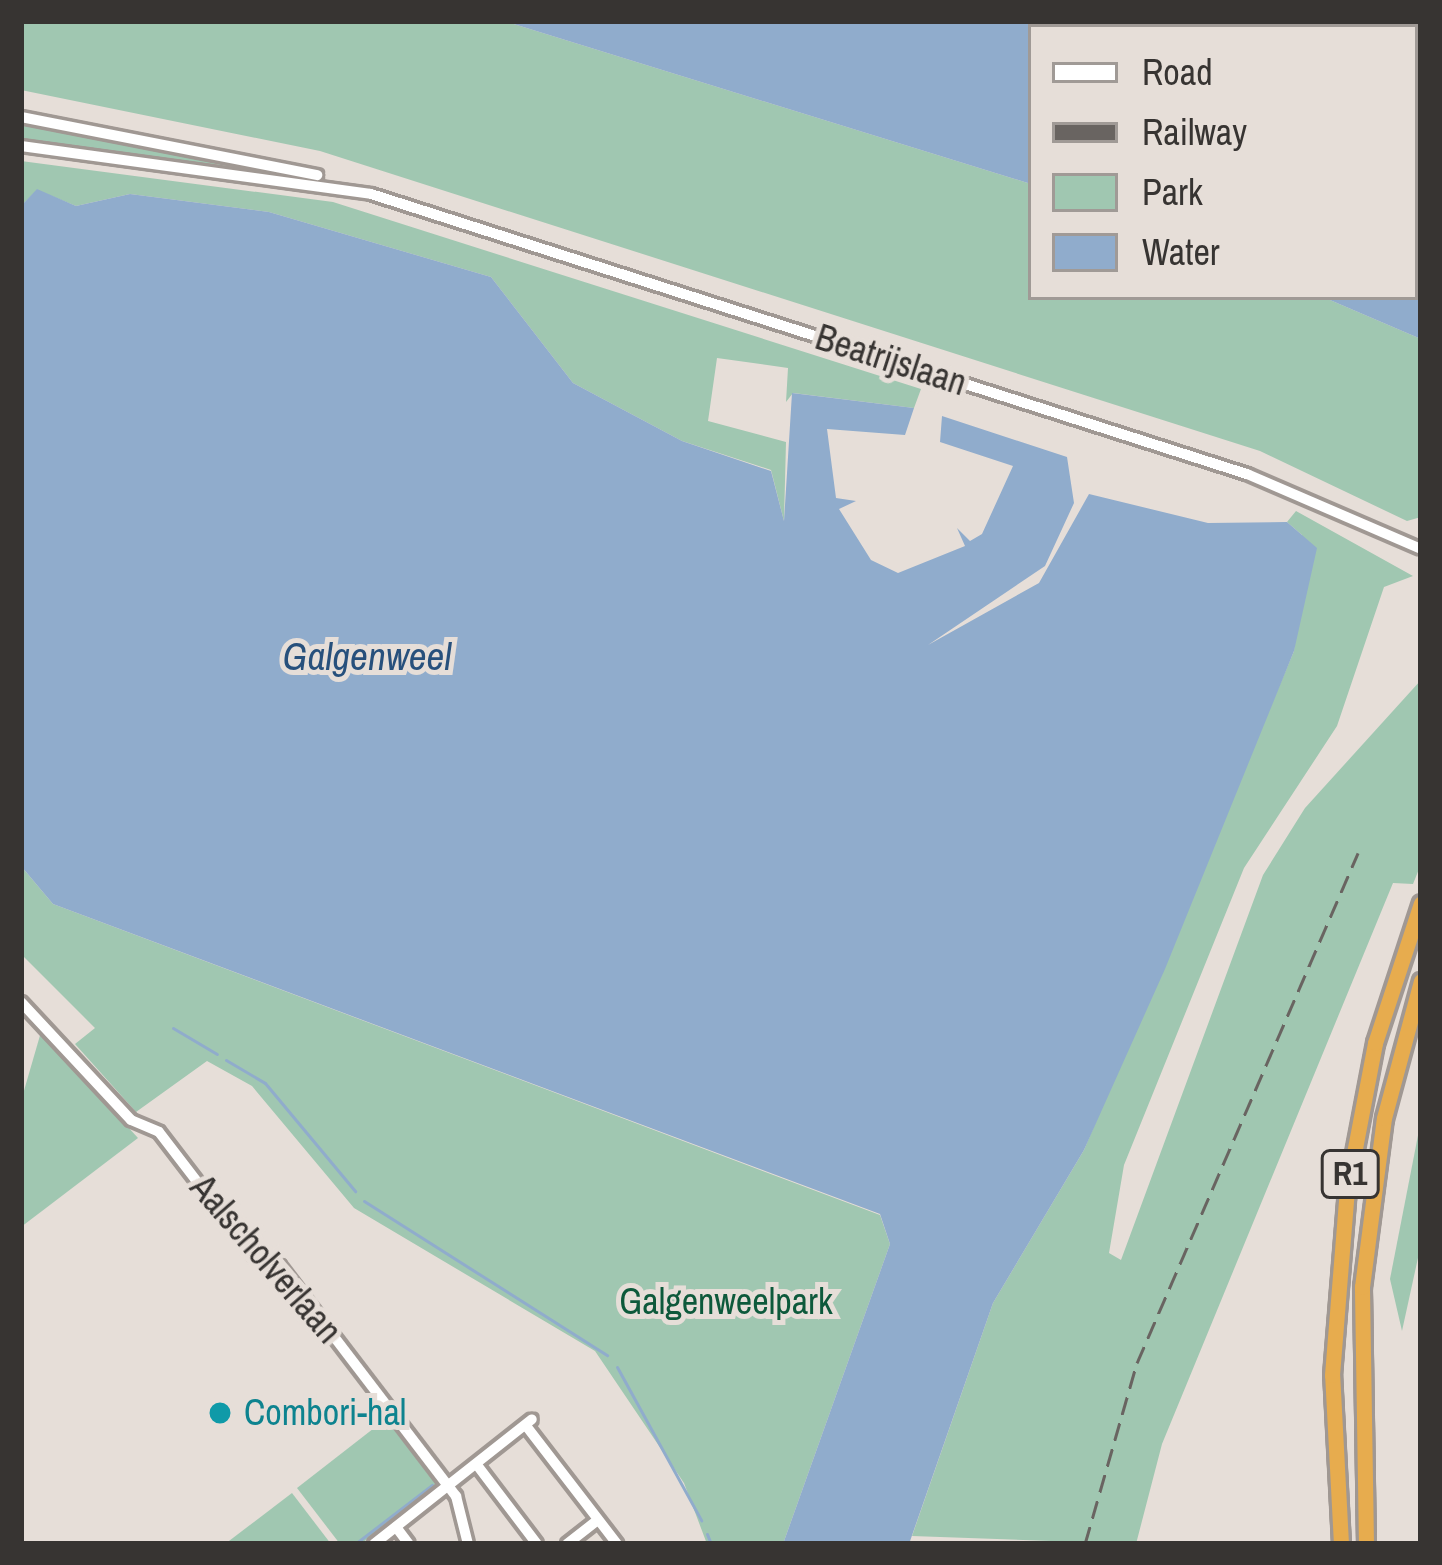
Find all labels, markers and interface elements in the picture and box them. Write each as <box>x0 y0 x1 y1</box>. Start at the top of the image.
legend <box>1028 24 1418 300</box>
text: Road <box>1142 48 1213 96</box>
text: Railway <box>1142 108 1247 156</box>
text: Park <box>1142 168 1203 216</box>
text: Water <box>1142 228 1220 276</box>
street label: Beatrijslaan <box>810 315 972 405</box>
water label: Galgenweel <box>283 633 451 679</box>
road number: R1 <box>1320 1147 1380 1201</box>
street label: Aalscholverlaan <box>181 1166 351 1352</box>
park label: Galgenweelpark <box>619 1280 833 1324</box>
place label: Combori-hal <box>244 1391 406 1435</box>
marker: Combori-hal <box>207 1400 233 1426</box>

